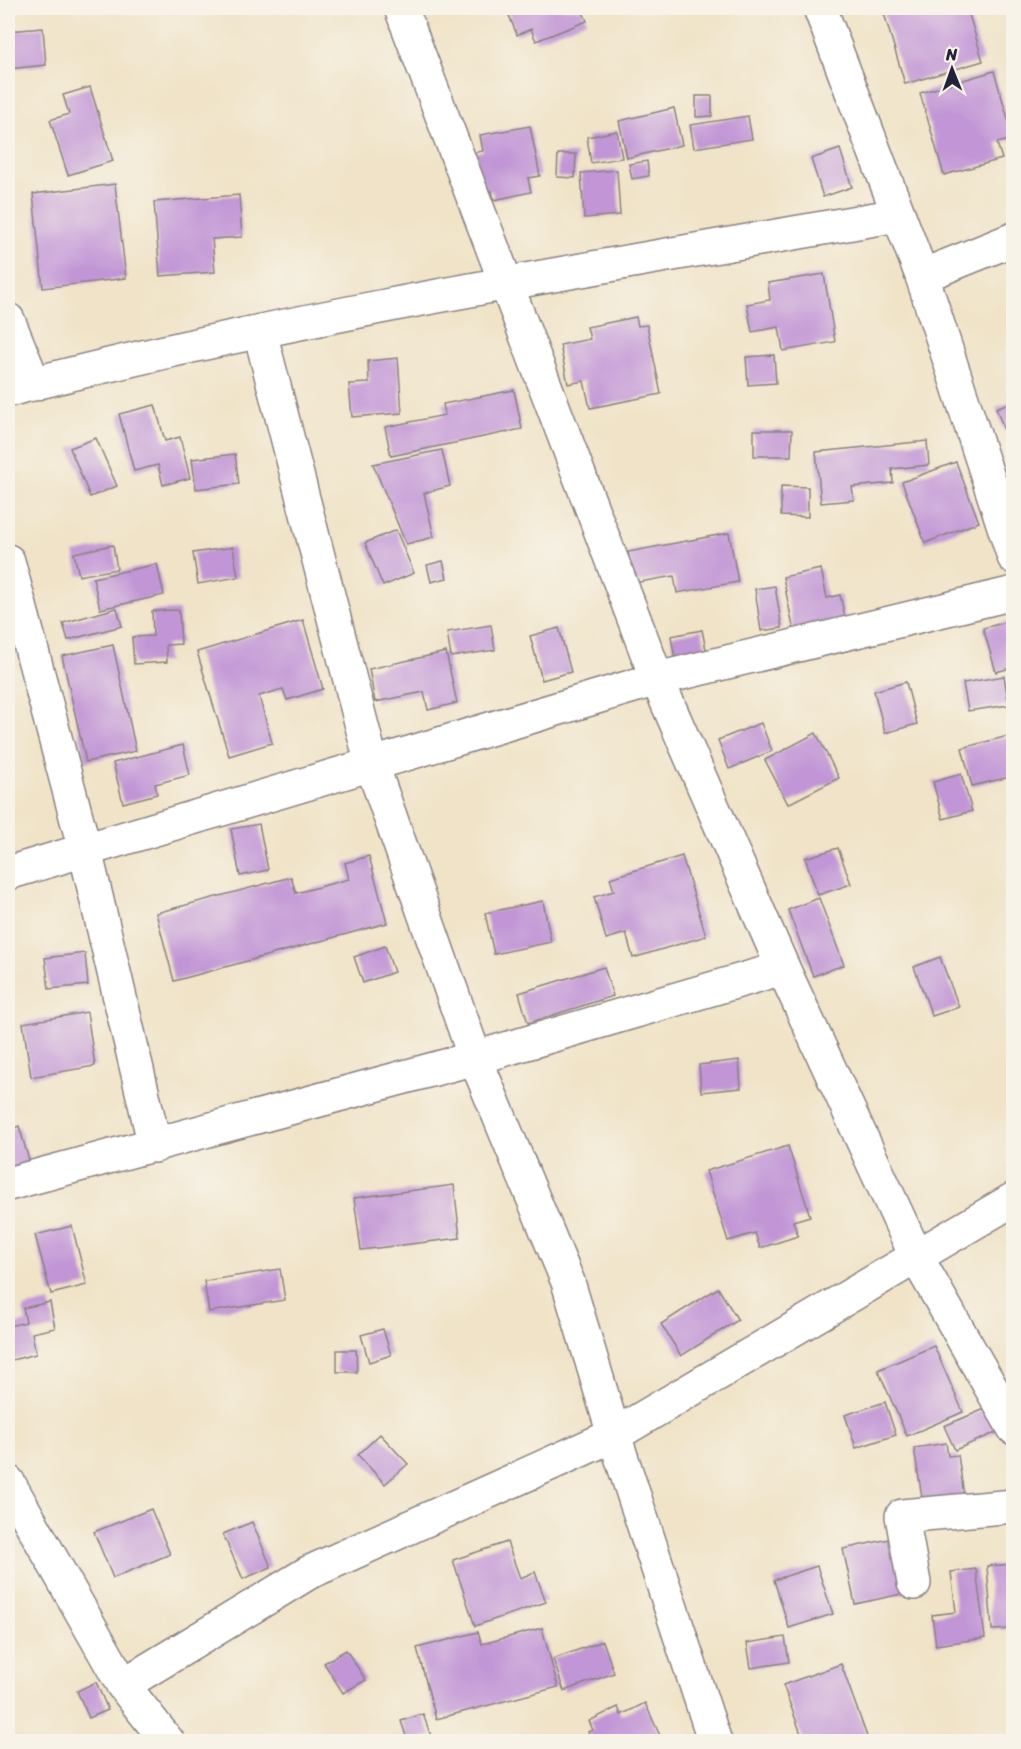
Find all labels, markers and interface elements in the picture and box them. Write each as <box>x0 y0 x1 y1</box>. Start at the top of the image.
north arrow <box>922 39 982 99</box>
text: N <box>945 40 958 69</box>

